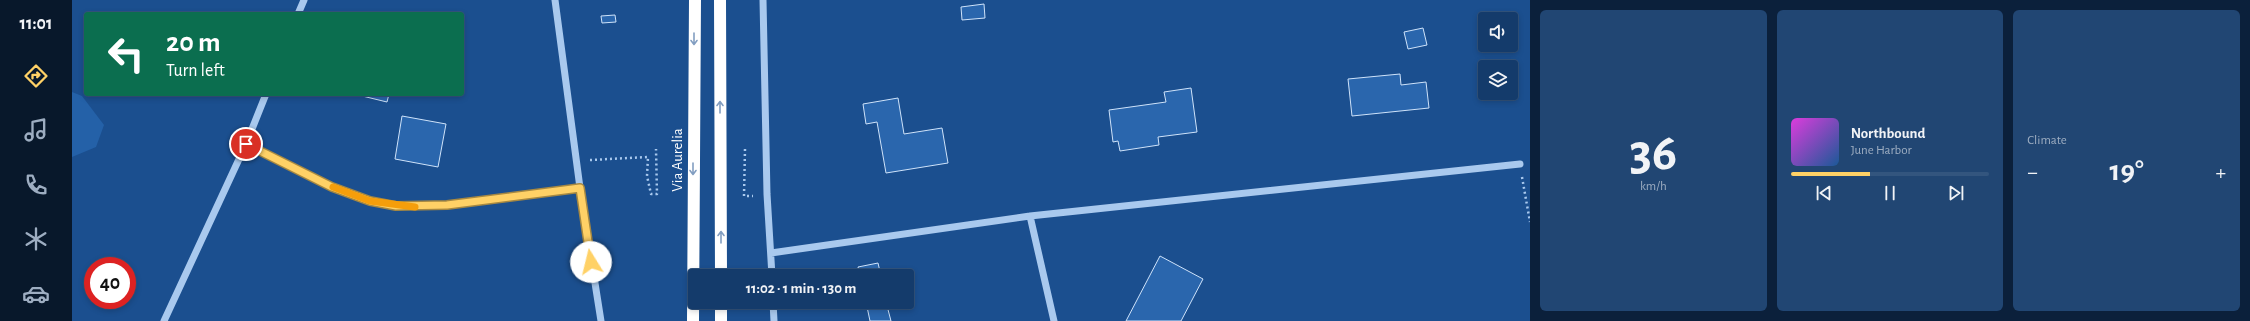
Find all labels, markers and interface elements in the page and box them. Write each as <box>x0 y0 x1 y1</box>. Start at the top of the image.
map controls <box>1478 12 1518 100</box>
button: sound <box>1478 12 1518 52</box>
text: 11:01 <box>20 15 52 33</box>
icon: left <box>100 28 152 80</box>
text: 20 m <box>166 29 221 57</box>
one-way arrow <box>690 32 698 45</box>
button: layers <box>1478 60 1518 100</box>
icon: directions <box>22 62 50 90</box>
text: Turn left <box>166 62 225 80</box>
one-way arrow <box>716 101 724 114</box>
icon: music <box>22 116 50 144</box>
text: Northbound <box>1851 126 1925 141</box>
pin <box>229 127 263 161</box>
text: 36 <box>1630 127 1677 179</box>
street label: Via Aurelia <box>670 128 685 192</box>
icon: arrive <box>235 133 257 155</box>
text: Climate <box>2027 134 2067 147</box>
text: June Harbor <box>1851 144 1912 157</box>
text: 19° <box>2110 156 2144 186</box>
text: − <box>2027 161 2038 183</box>
text: + <box>2215 161 2226 183</box>
one-way arrow <box>689 162 697 175</box>
icon: phone <box>22 171 50 199</box>
text: km/h <box>1640 180 1667 193</box>
icon: previous <box>1813 182 1835 204</box>
icon: pause <box>1879 182 1901 204</box>
icon: next <box>1945 182 1967 204</box>
icon: climate <box>22 225 50 253</box>
one-way arrow <box>717 231 725 244</box>
position arrow <box>570 241 612 283</box>
speed limit sign: 40 <box>84 257 136 309</box>
icon: car <box>22 280 50 308</box>
text: 11:02 · 1 min · 130 m <box>746 281 856 296</box>

